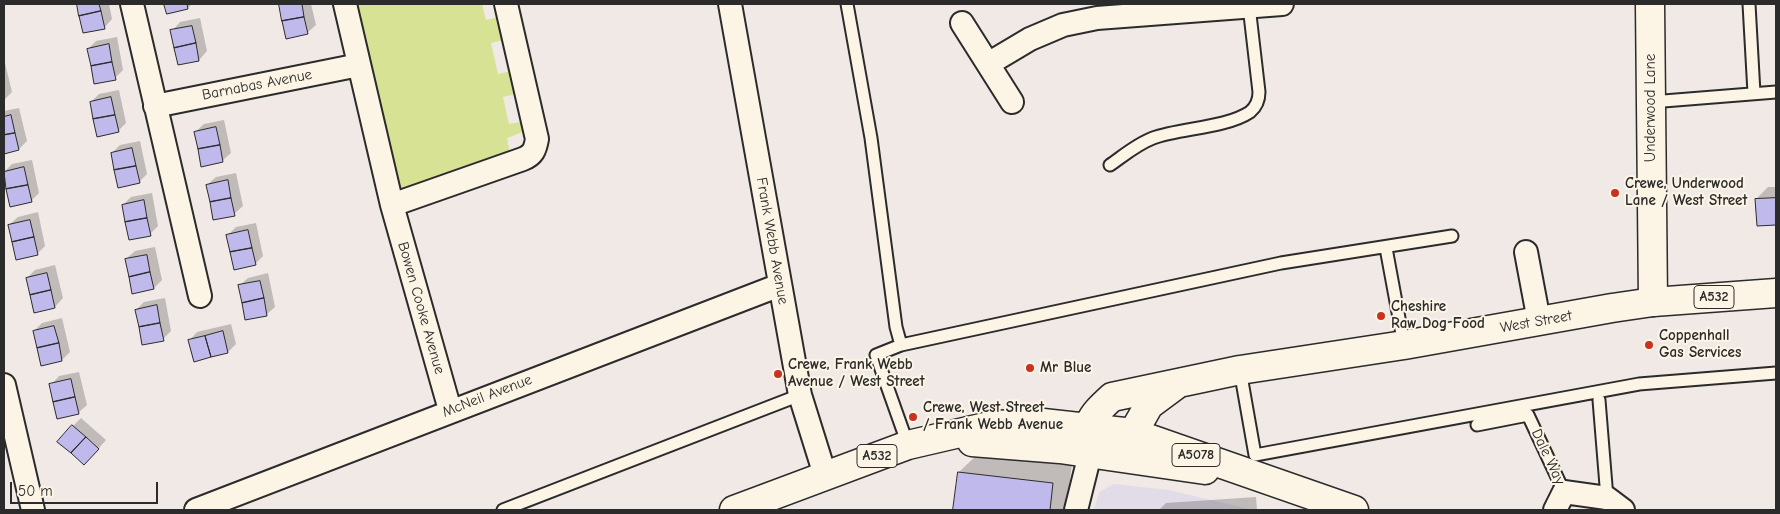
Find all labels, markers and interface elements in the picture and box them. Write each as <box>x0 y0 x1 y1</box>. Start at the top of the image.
street label: Underwood Lane <box>1642 54 1660 162</box>
street label: Barnabas Avenue <box>200 66 314 104</box>
place label: Crewe, Underwood Lane / West Street <box>1625 175 1747 210</box>
street label: Frank Webb Avenue <box>752 176 792 306</box>
marker: Crewe, Underwood Lane / West Street <box>1609 187 1621 199</box>
street label: Bowen Cooke Avenue <box>393 240 449 376</box>
road number: A532 <box>1694 286 1734 308</box>
place label: Cheshire Raw Dog Food <box>1391 298 1485 333</box>
street label: West Street <box>1499 307 1573 337</box>
marker: Cheshire Raw Dog Food <box>1375 310 1387 322</box>
place label: Coppenhall Gas Services <box>1659 327 1741 362</box>
marker: Coppenhall Gas Services <box>1643 339 1655 351</box>
place label: Crewe, Frank Webb Avenue / West Street <box>788 356 925 391</box>
place label: Mr Blue <box>1040 359 1091 377</box>
marker: Mr Blue <box>1024 362 1036 374</box>
marker: Crewe, Frank Webb Avenue / West Street <box>772 368 784 380</box>
street label: McNeil Avenue <box>440 371 534 421</box>
place label: Crewe, West Street / Frank Webb Avenue <box>923 399 1063 434</box>
marker: Crewe, West Street / Frank Webb Avenue <box>907 411 919 423</box>
street label: Dale Way <box>1527 426 1569 488</box>
road number: A532 <box>857 444 897 468</box>
road number: A5078 <box>1172 444 1220 466</box>
scale bar <box>12 472 160 504</box>
text: 50 m <box>18 482 53 500</box>

